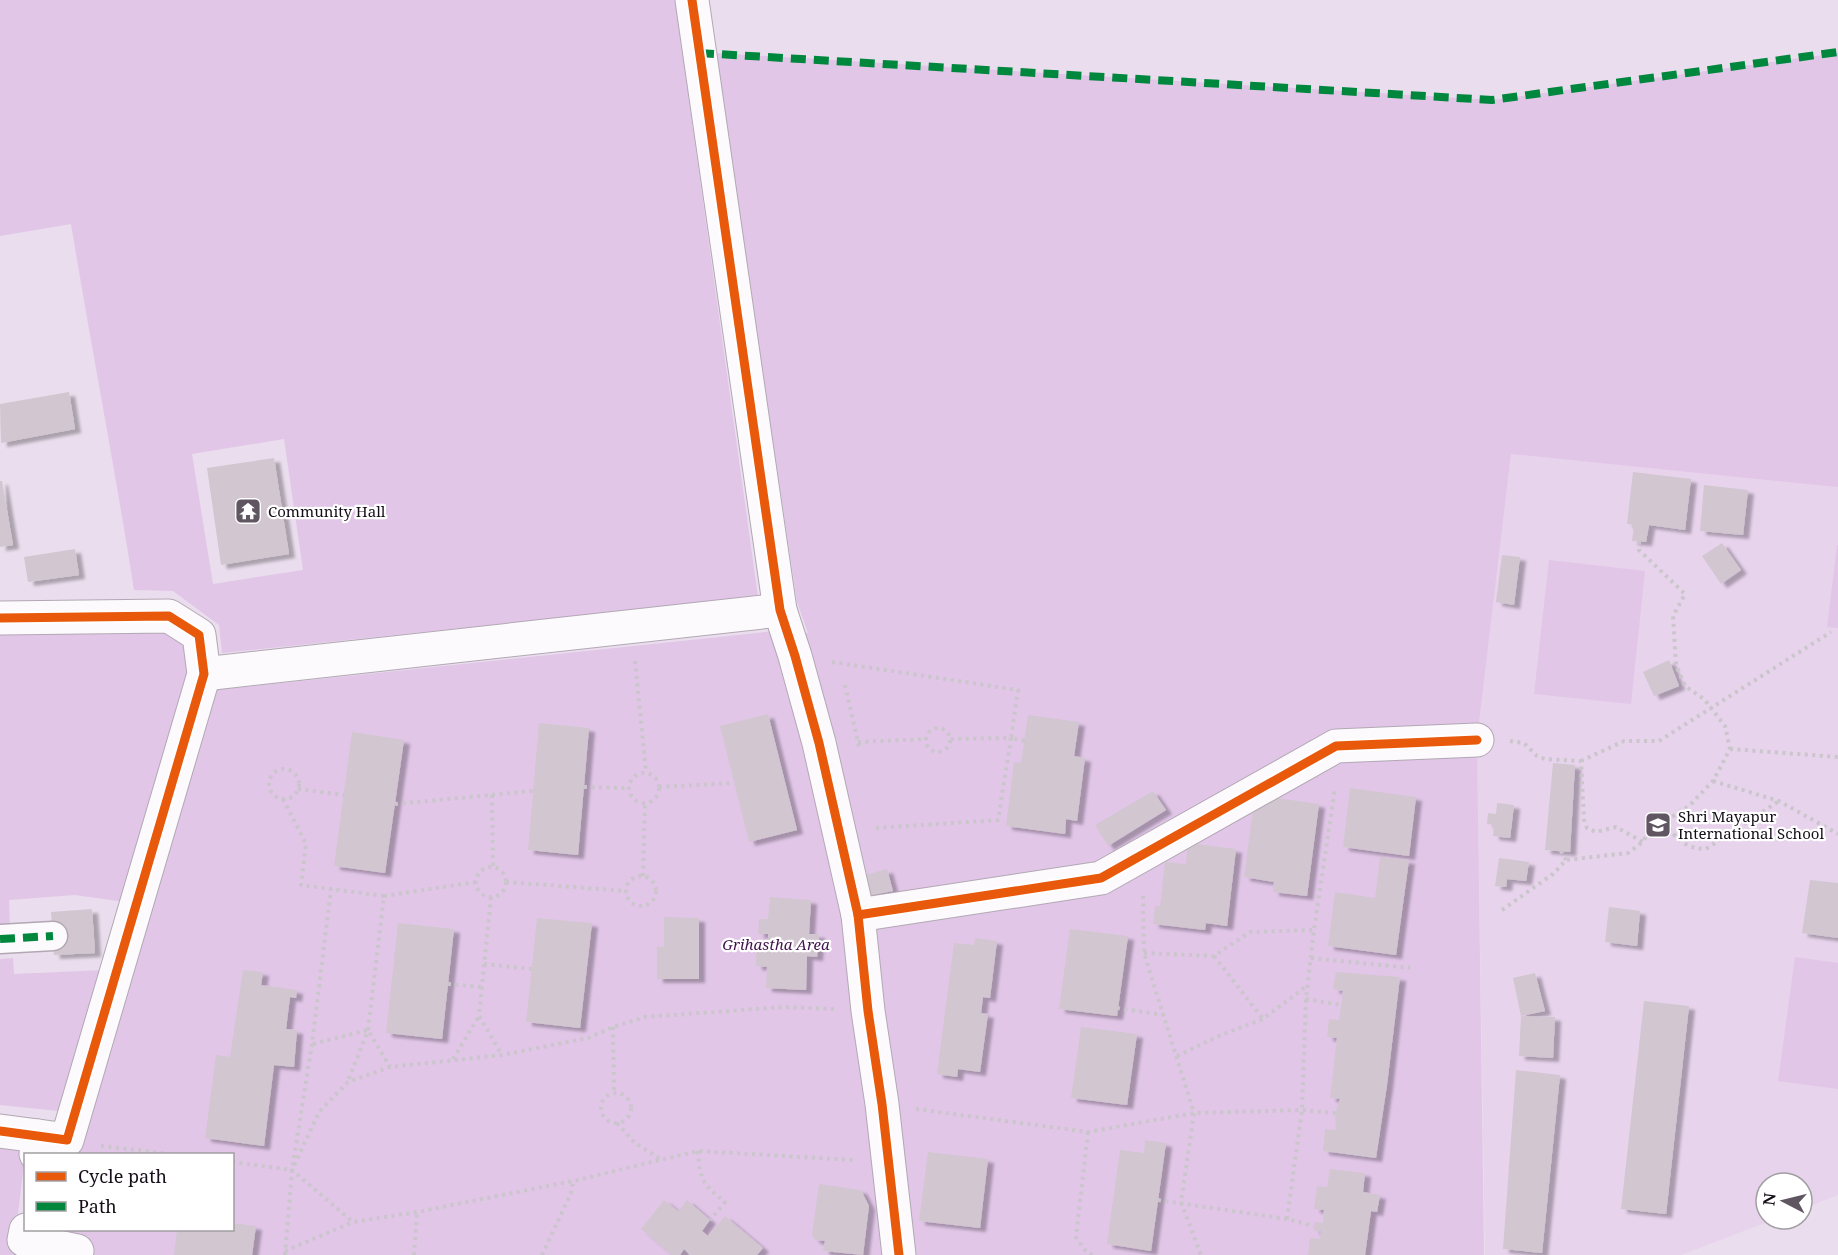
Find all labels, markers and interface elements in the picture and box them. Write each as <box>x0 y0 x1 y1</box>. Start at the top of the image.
temple icon: Community Hall <box>233 496 263 526</box>
place label: Community Hall <box>268 501 386 521</box>
place label: Shri Mayapur International School <box>1678 806 1824 843</box>
school or university icon: Shri Mayapur International School <box>1643 810 1673 840</box>
park label: Grihastha Area <box>722 934 830 954</box>
legend <box>24 1153 234 1231</box>
text: Cycle path <box>78 1164 167 1188</box>
north arrow <box>1754 1171 1814 1231</box>
text: N <box>1757 1191 1781 1207</box>
text: Path <box>78 1194 117 1218</box>

